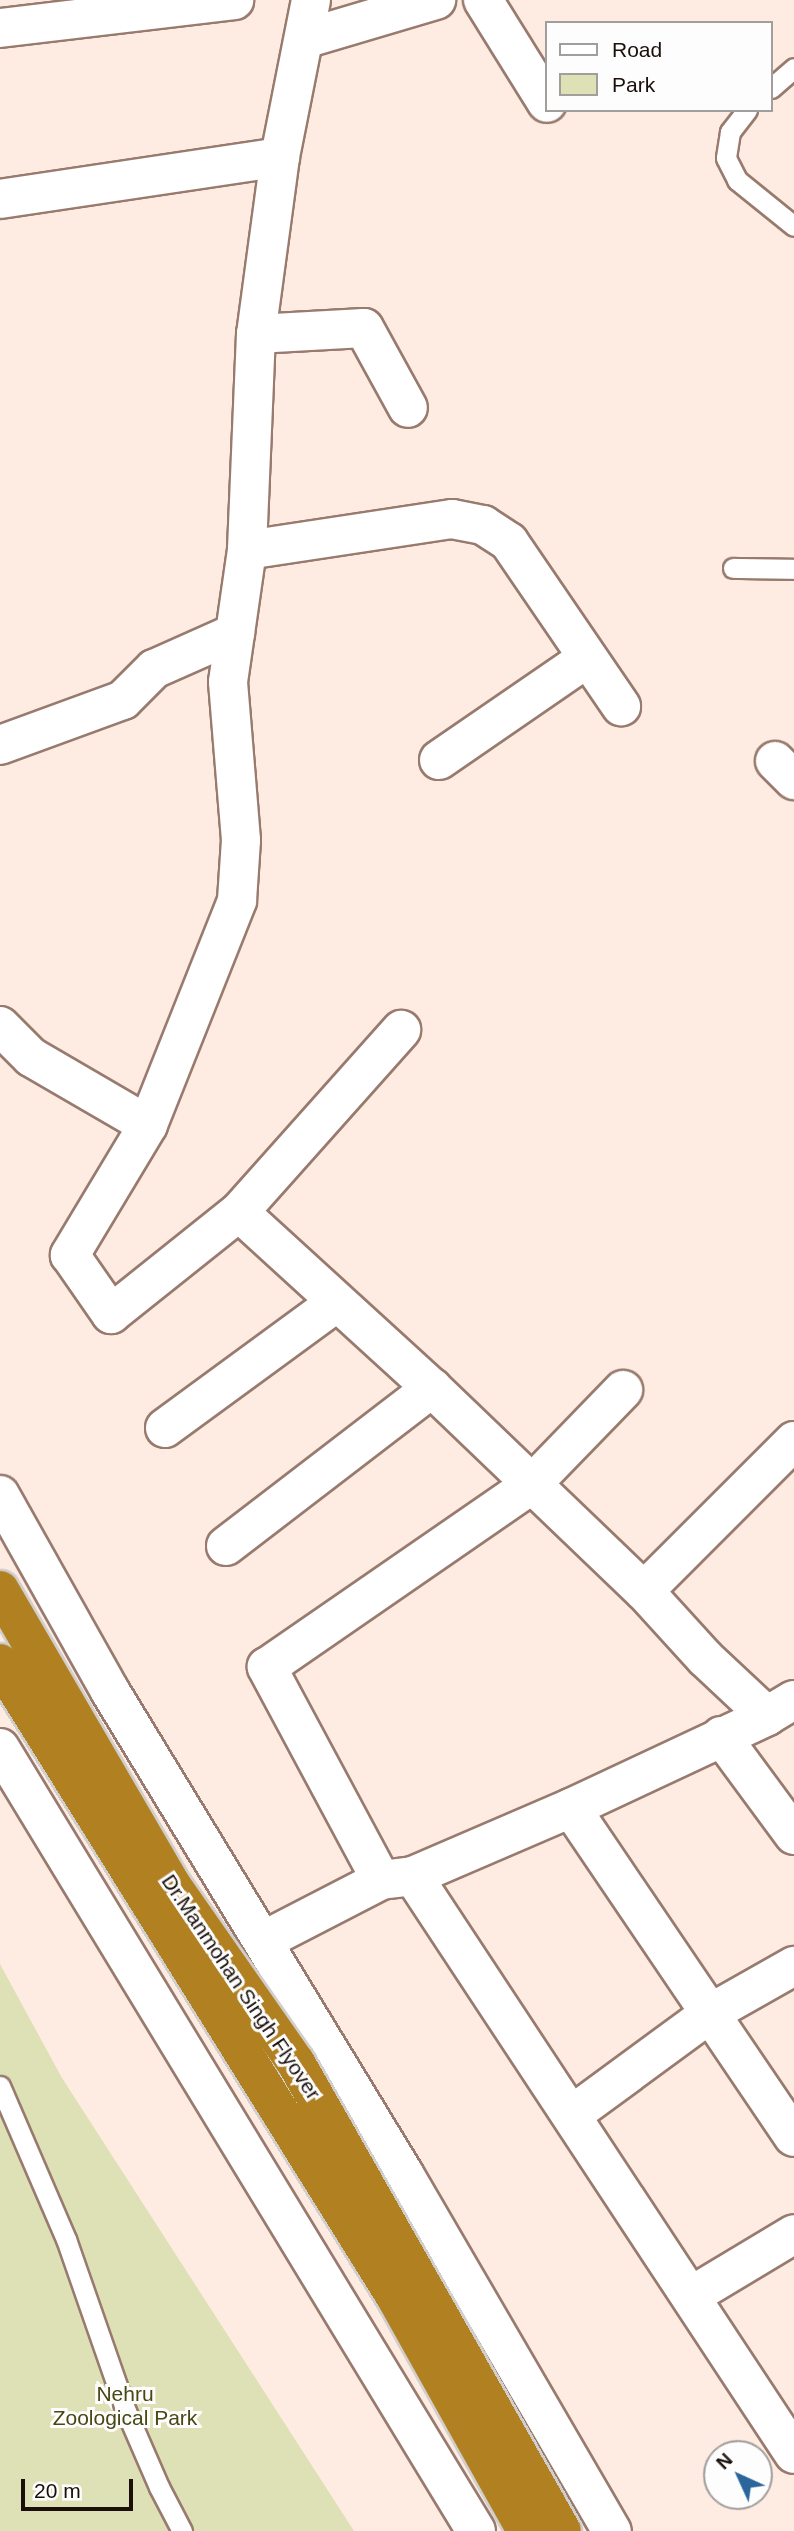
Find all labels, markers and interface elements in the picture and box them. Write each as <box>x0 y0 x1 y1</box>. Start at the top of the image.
legend <box>546 21 773 112</box>
text: Road <box>612 38 662 61</box>
text: Park <box>612 73 655 96</box>
street label: Dr.Manmohan Singh Flyover <box>156 1870 326 2104</box>
park label: Nehru Zoological Park <box>53 2381 197 2431</box>
north arrow <box>703 2440 773 2510</box>
text: N <box>712 2449 736 2473</box>
scale bar <box>24 2464 136 2508</box>
text: 20 m <box>34 2479 81 2502</box>

